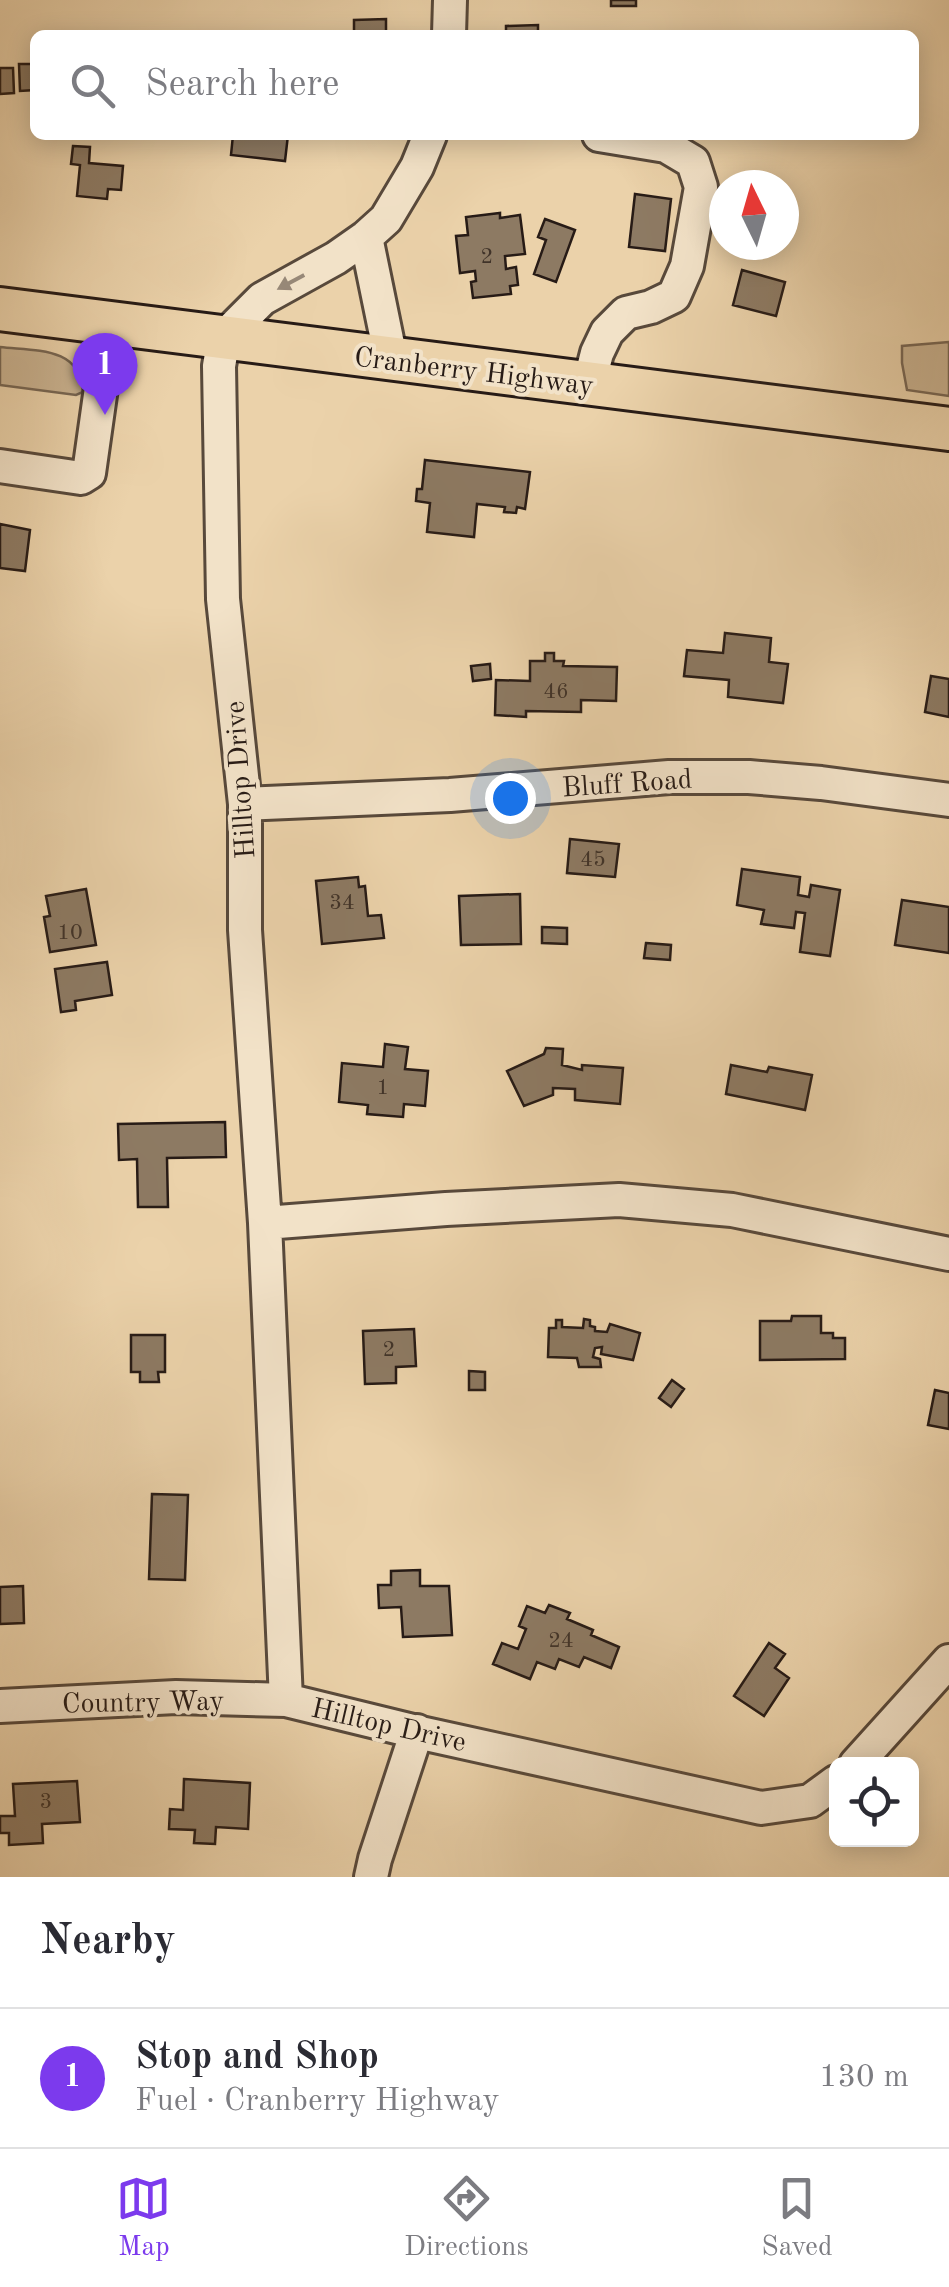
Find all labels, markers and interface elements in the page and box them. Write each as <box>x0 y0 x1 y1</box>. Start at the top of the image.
search box <box>30 30 919 140</box>
icon: search <box>65 58 120 113</box>
text: Search here <box>145 66 340 104</box>
north arrow <box>709 170 799 260</box>
house number: 2 <box>481 246 493 268</box>
one-way arrow <box>277 273 305 290</box>
pin: 1 <box>72 332 138 415</box>
street label: Cranberry Highway <box>352 344 595 402</box>
house number: 46 <box>543 681 569 703</box>
street label: Hilltop Drive <box>223 700 261 860</box>
street label: Bluff Road <box>561 766 693 804</box>
your location <box>485 773 536 824</box>
house number: 45 <box>580 849 606 871</box>
house number: 34 <box>329 892 355 914</box>
house number: 10 <box>57 922 83 944</box>
house number: 1 <box>377 1077 389 1099</box>
house number: 2 <box>383 1339 395 1361</box>
house number: 24 <box>548 1630 574 1652</box>
street label: Country Way <box>62 1689 225 1719</box>
street label: Hilltop Drive <box>308 1696 468 1758</box>
map controls <box>829 1757 919 1847</box>
button: locate <box>829 1757 919 1847</box>
house number: 3 <box>40 1791 52 1813</box>
text: Nearby <box>40 1921 176 1963</box>
text: Stop and Shop <box>135 2039 379 2077</box>
text: 1 <box>63 2062 82 2094</box>
text: 130 m <box>819 2062 909 2094</box>
text: Fuel · Cranberry Highway <box>135 2086 499 2118</box>
tab: Map <box>116 2171 171 2266</box>
tab: Directions <box>404 2171 529 2266</box>
tab: Saved <box>761 2171 833 2266</box>

